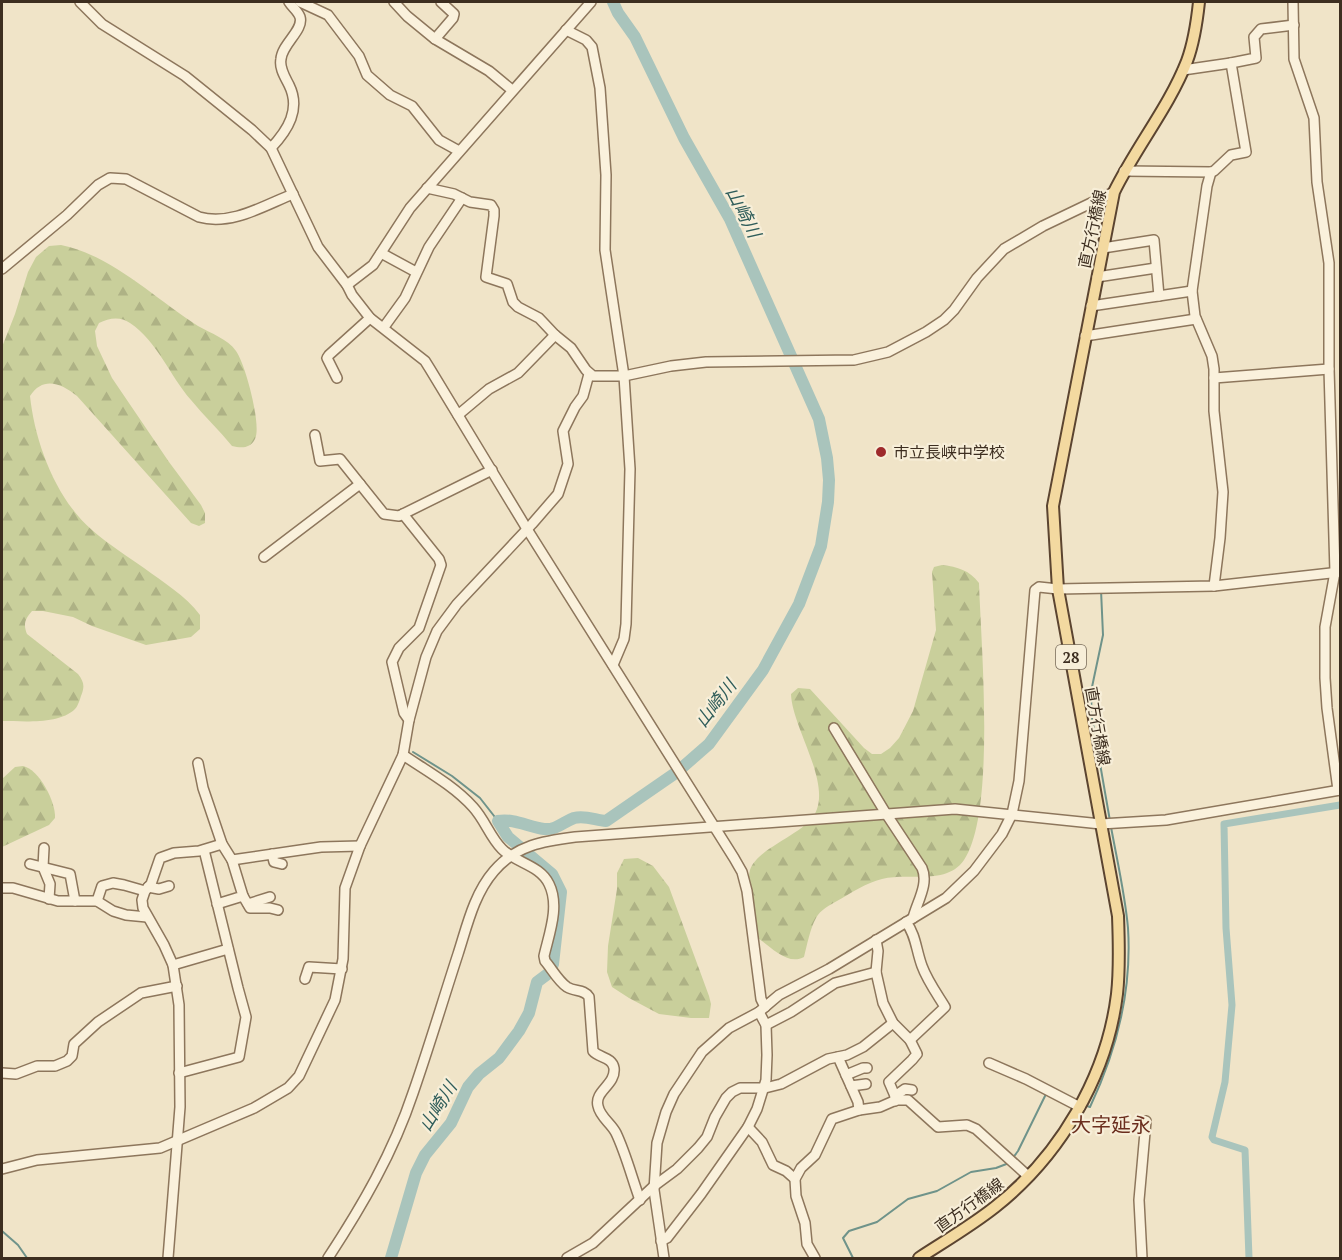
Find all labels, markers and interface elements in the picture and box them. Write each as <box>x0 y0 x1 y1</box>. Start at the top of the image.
water label: 山崎川 <box>721 182 768 243</box>
street label: 直方行橋線 <box>1073 188 1111 270</box>
place label: 市立長峡中学校 <box>893 441 1005 463</box>
marker: 市立長峡中学校 <box>874 445 888 459</box>
road number: 28 <box>1056 645 1086 669</box>
water label: 山崎川 <box>689 673 742 732</box>
street label: 直方行橋線 <box>1080 685 1116 767</box>
water label: 山崎川 <box>413 1075 463 1135</box>
district label: 大字延永 <box>1071 1111 1151 1138</box>
street label: 直方行橋線 <box>930 1173 1008 1237</box>

